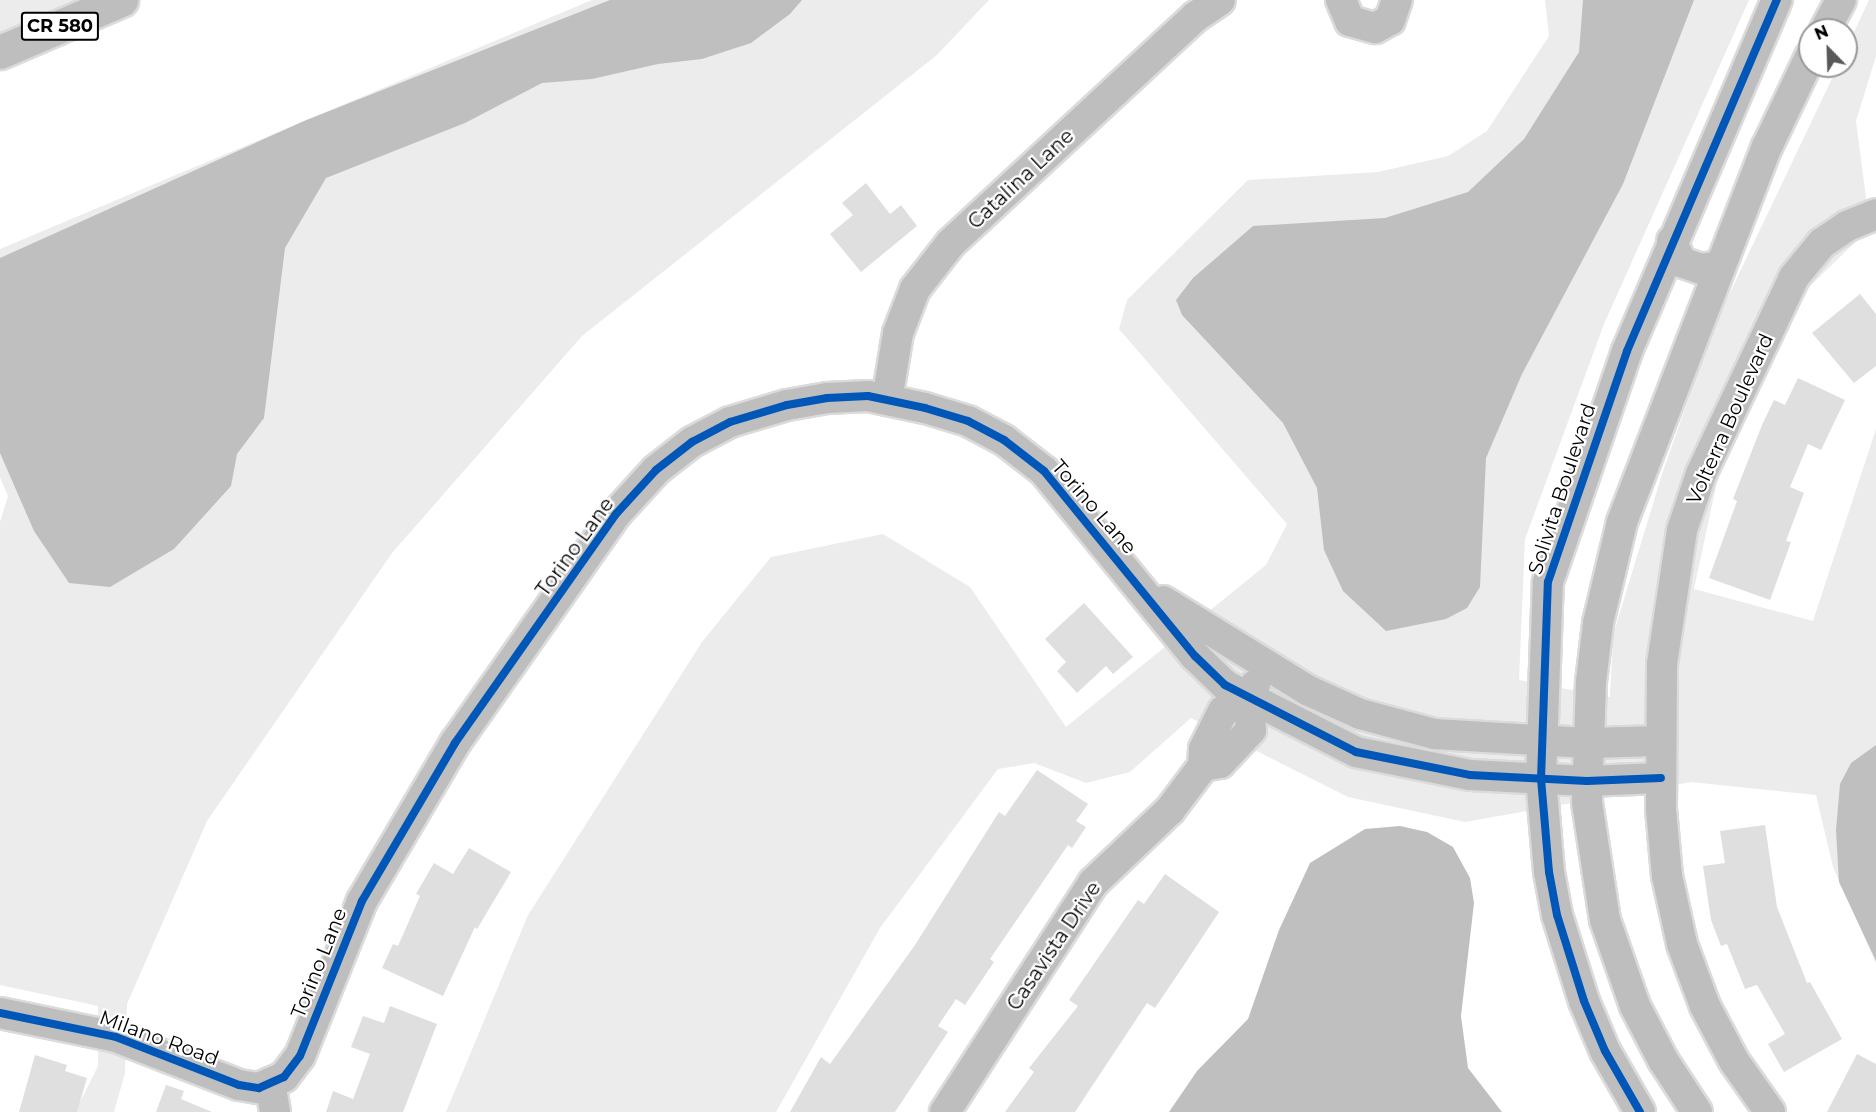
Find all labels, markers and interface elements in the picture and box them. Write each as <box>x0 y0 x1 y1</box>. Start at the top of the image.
road number: CR 580 <box>20 11 100 41</box>
north arrow <box>1798 18 1858 78</box>
text: N <box>1812 22 1831 44</box>
street label: Catalina Lane <box>963 124 1079 234</box>
street label: Volterra Boulevard <box>1682 330 1778 508</box>
street label: Solivita Boulevard <box>1523 401 1601 577</box>
street label: Torino Lane <box>1047 455 1141 559</box>
street label: Torino Lane <box>531 493 619 601</box>
street label: Casavista Drive <box>1002 877 1106 1015</box>
street label: Torino Lane <box>286 904 352 1022</box>
street label: Milano Road <box>96 1005 222 1071</box>

